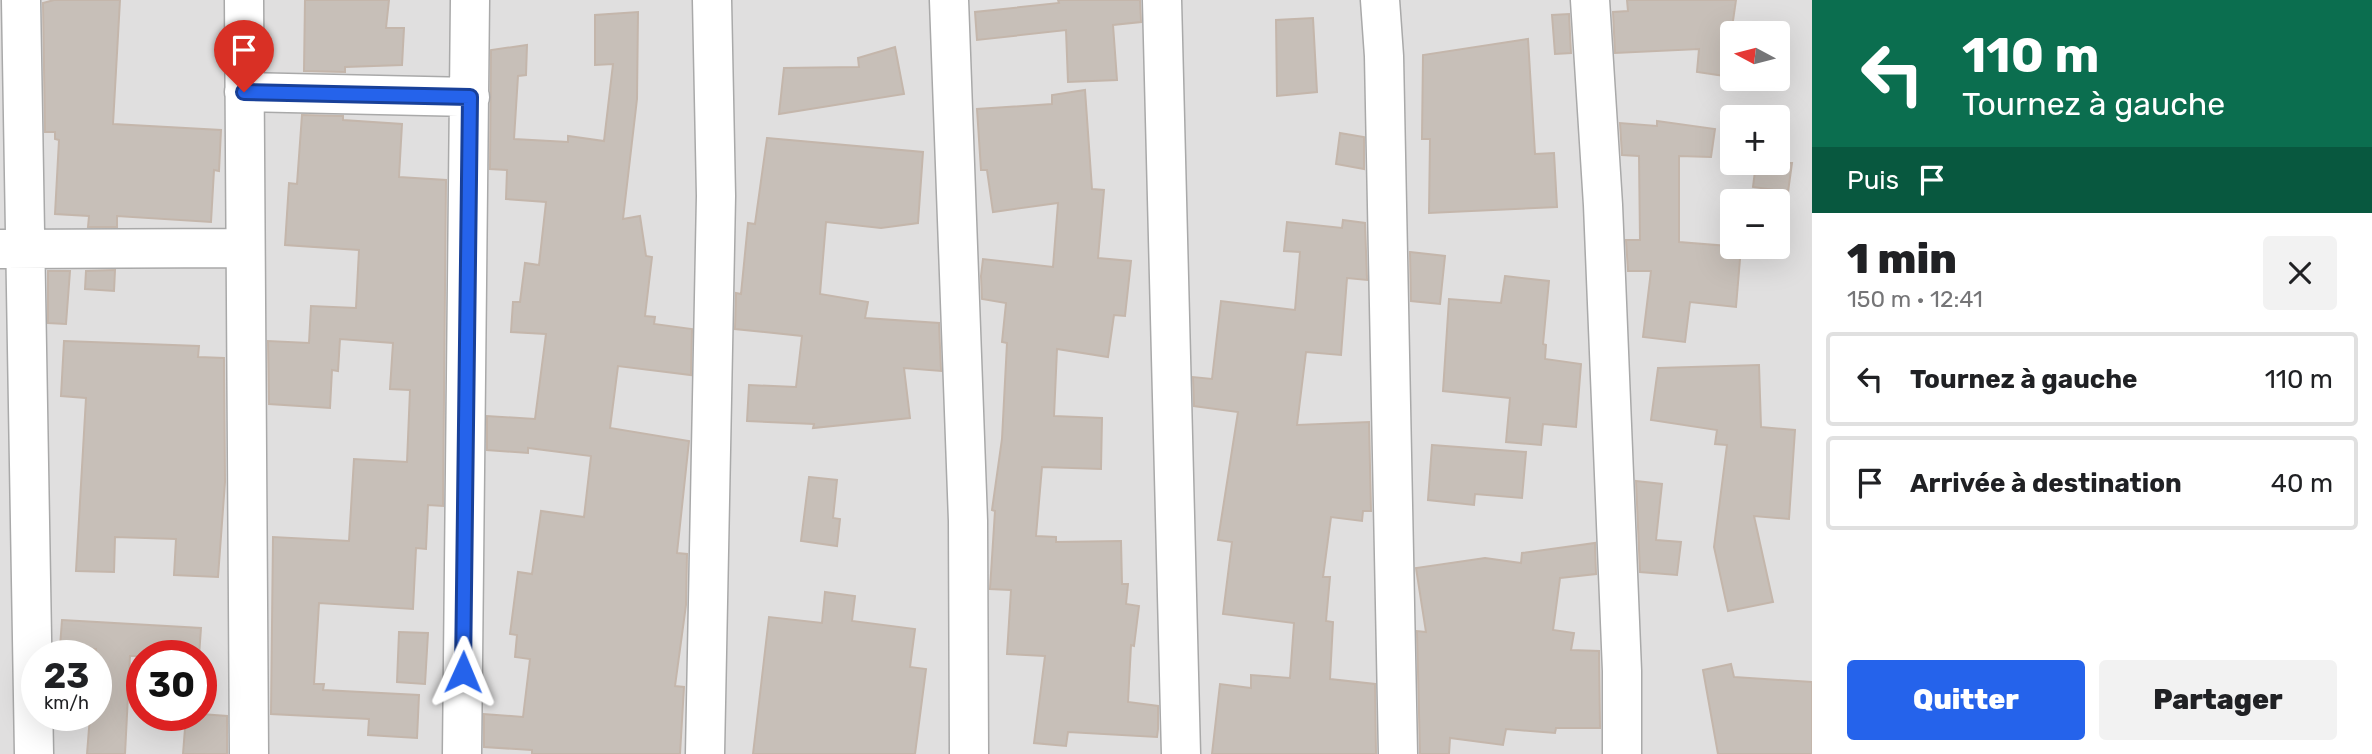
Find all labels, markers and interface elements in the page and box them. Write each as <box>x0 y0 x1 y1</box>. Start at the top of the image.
pin <box>214 20 274 92</box>
north arrow <box>1720 21 1790 91</box>
map controls <box>1720 21 1790 259</box>
text: 110 m <box>1962 26 2099 84</box>
icon: left <box>1847 28 1938 119</box>
icon: arrive <box>225 31 263 69</box>
text: Tournez à gauche <box>1962 85 2225 123</box>
button: + <box>1720 105 1790 175</box>
icon: arrive <box>1913 161 1951 199</box>
text: Puis <box>1847 165 1899 196</box>
button: − <box>1720 189 1790 259</box>
text: 1 min <box>1847 234 1957 284</box>
button: close <box>2263 236 2337 310</box>
text: 150 m · 12:41 <box>1847 285 1983 313</box>
icon: left <box>1851 360 1889 398</box>
text: Tournez à gauche <box>1910 364 2138 395</box>
text: 110 m <box>2265 364 2333 395</box>
icon: arrive <box>1851 464 1889 502</box>
text: Arrivée à destination <box>1910 468 2182 499</box>
text: 40 m <box>2271 468 2333 499</box>
position arrow <box>426 635 500 709</box>
speed limit sign: 30 <box>126 640 217 731</box>
text: 23 <box>44 655 89 697</box>
button: Quitter <box>1847 660 2085 740</box>
button: Partager <box>2099 660 2337 740</box>
text: km/h <box>44 692 89 714</box>

